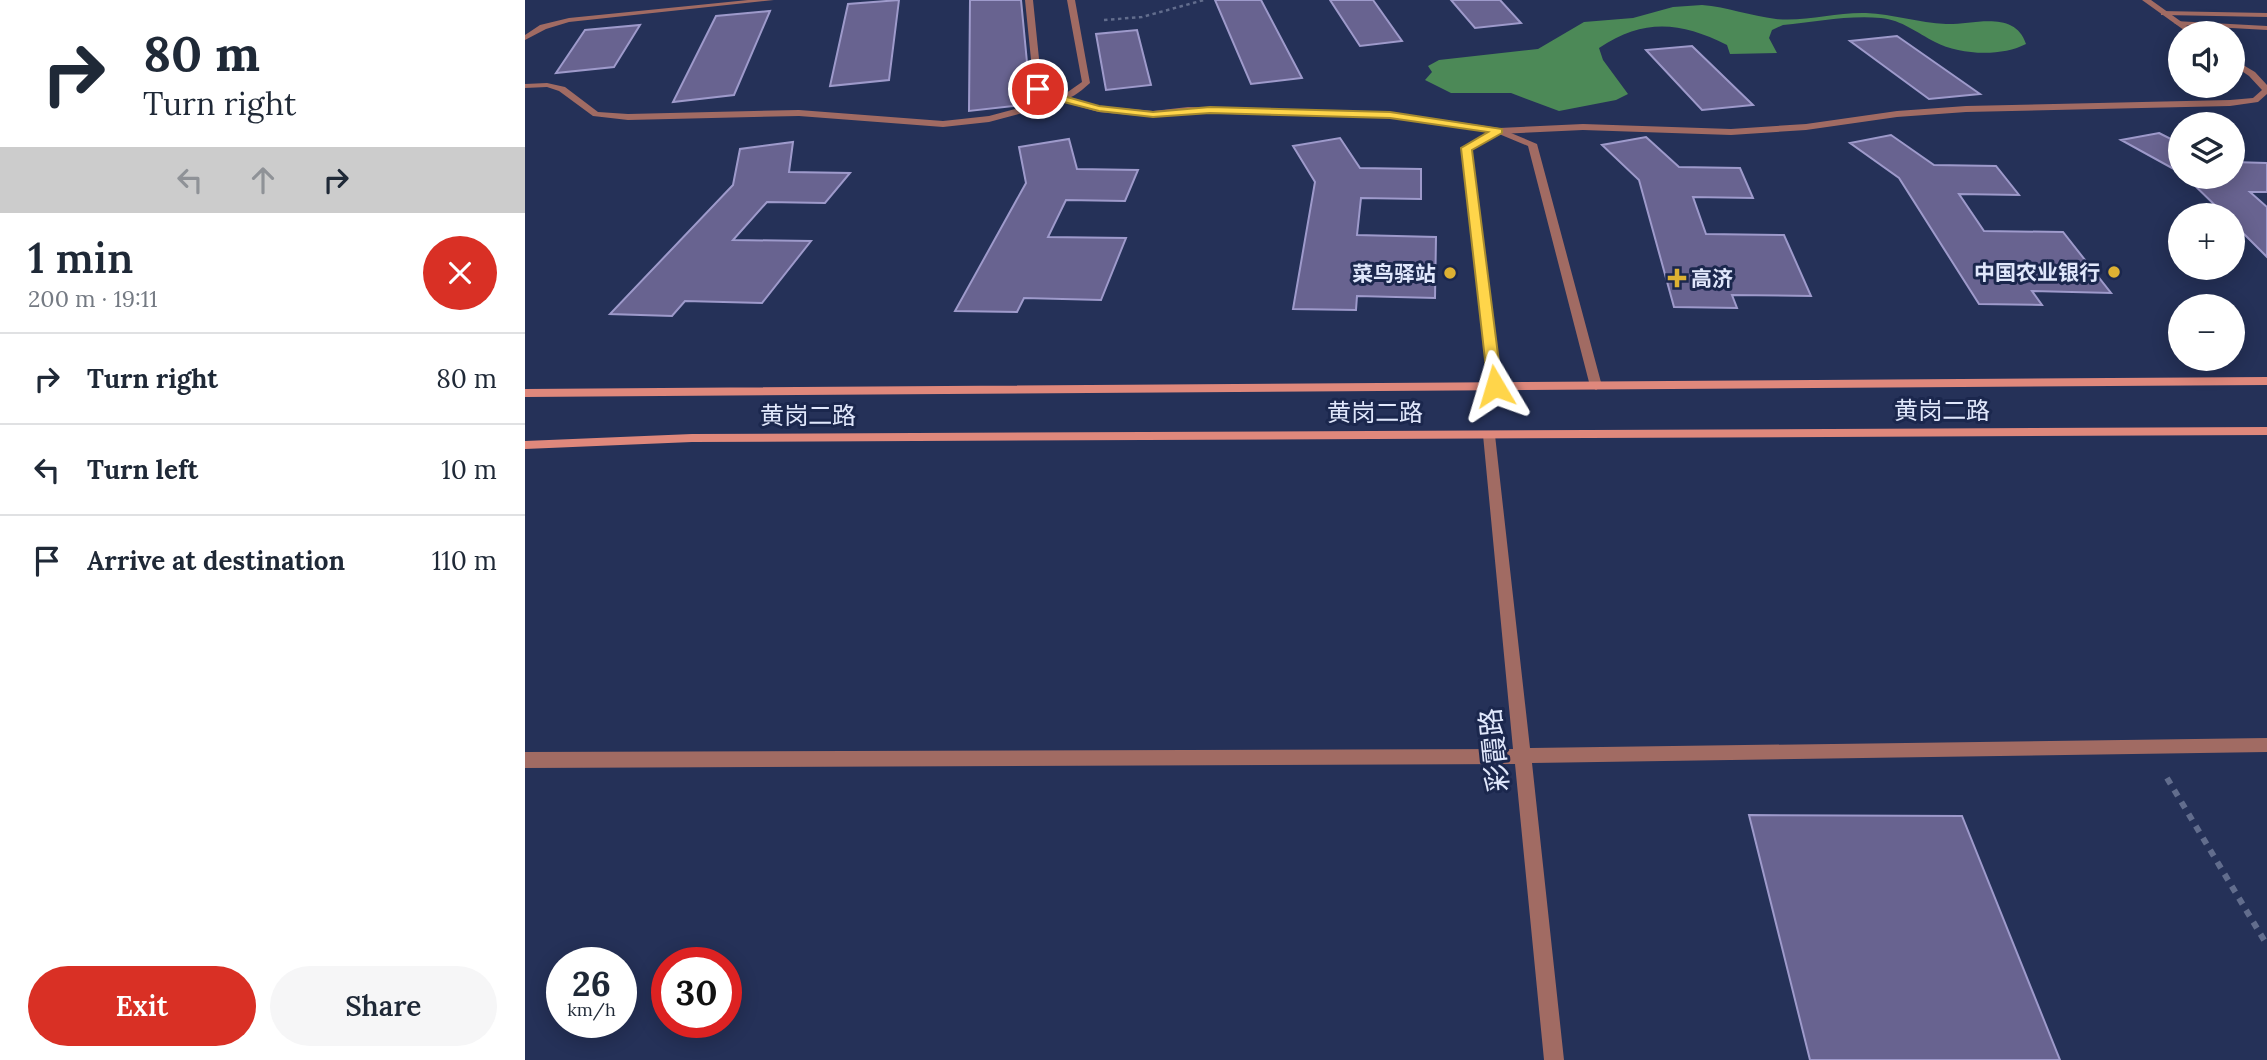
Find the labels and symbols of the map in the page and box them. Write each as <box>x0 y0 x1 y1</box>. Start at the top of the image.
pin <box>1008 59 1068 119</box>
place label: 中国农业银行 <box>1974 259 2100 286</box>
place label: 菜鸟驿站 <box>1352 260 1436 287</box>
marker: 中国农业银行 <box>2106 264 2122 280</box>
marker: 菜鸟驿站 <box>1442 265 1458 281</box>
place label: 高济 <box>1691 265 1733 292</box>
marker: 高济 <box>1669 270 1685 286</box>
position arrow <box>1458 349 1532 423</box>
street label: 黄岗二路 <box>1894 395 1990 426</box>
street label: 黄岗二路 <box>1327 397 1423 428</box>
street label: 黄岗二路 <box>760 400 856 431</box>
street label: 彩霞路 <box>1472 706 1516 794</box>
speed limit sign: 30 <box>651 947 742 1038</box>

